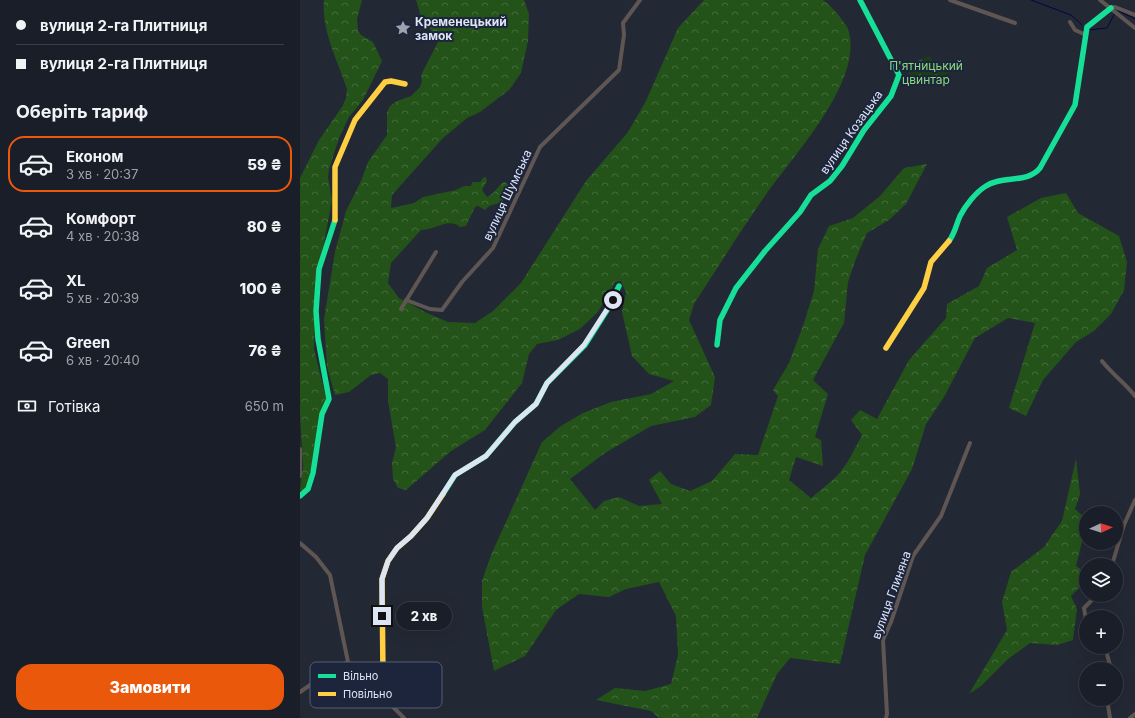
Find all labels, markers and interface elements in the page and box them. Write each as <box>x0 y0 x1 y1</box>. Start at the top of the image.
place label: Кременецький замок <box>415 14 507 43</box>
text: вулиця 2-га Плитниця <box>40 16 207 35</box>
place icon: Кременецький замок <box>394 19 412 37</box>
text: вулиця 2-га Плитниця <box>40 54 207 73</box>
park label: П'ятницький цвинтар <box>889 58 963 87</box>
street label: вулиця Козацька <box>817 87 885 177</box>
text: Оберіть тариф <box>16 101 148 122</box>
icon: car <box>18 146 54 182</box>
text: Економ <box>66 147 123 166</box>
street label: вулиця Шумська <box>479 147 535 243</box>
text: 59 ₴ <box>247 155 282 174</box>
text: 3 хв · 20:37 <box>66 166 138 182</box>
icon: car <box>18 208 54 244</box>
text: Комфорт <box>66 209 136 228</box>
text: 80 ₴ <box>247 217 282 236</box>
text: 4 хв · 20:38 <box>66 228 140 244</box>
icon: car <box>18 270 54 306</box>
text: XL <box>66 271 86 290</box>
text: 100 ₴ <box>240 279 282 298</box>
text: 5 хв · 20:39 <box>66 290 139 306</box>
route start <box>604 291 622 309</box>
icon: car <box>18 332 54 368</box>
text: Green <box>66 333 110 352</box>
text: 76 ₴ <box>248 341 282 360</box>
text: 6 хв · 20:40 <box>66 352 140 368</box>
icon: cash <box>16 395 38 417</box>
text: Готівка <box>48 397 100 416</box>
text: 650 m <box>245 398 284 414</box>
north arrow <box>1079 506 1123 550</box>
map controls <box>1079 506 1123 706</box>
street label: вулиця Глиняна <box>868 549 914 641</box>
button: layers <box>1079 558 1123 602</box>
callout: 2 хв <box>396 602 452 630</box>
route end <box>373 607 391 625</box>
text: 2 хв <box>411 608 437 624</box>
button: + <box>1079 610 1123 654</box>
legend <box>310 662 442 708</box>
button: − <box>1079 662 1123 706</box>
button: Замовити <box>16 664 284 710</box>
text: Вільно <box>343 669 379 683</box>
text: Повільно <box>343 687 393 701</box>

